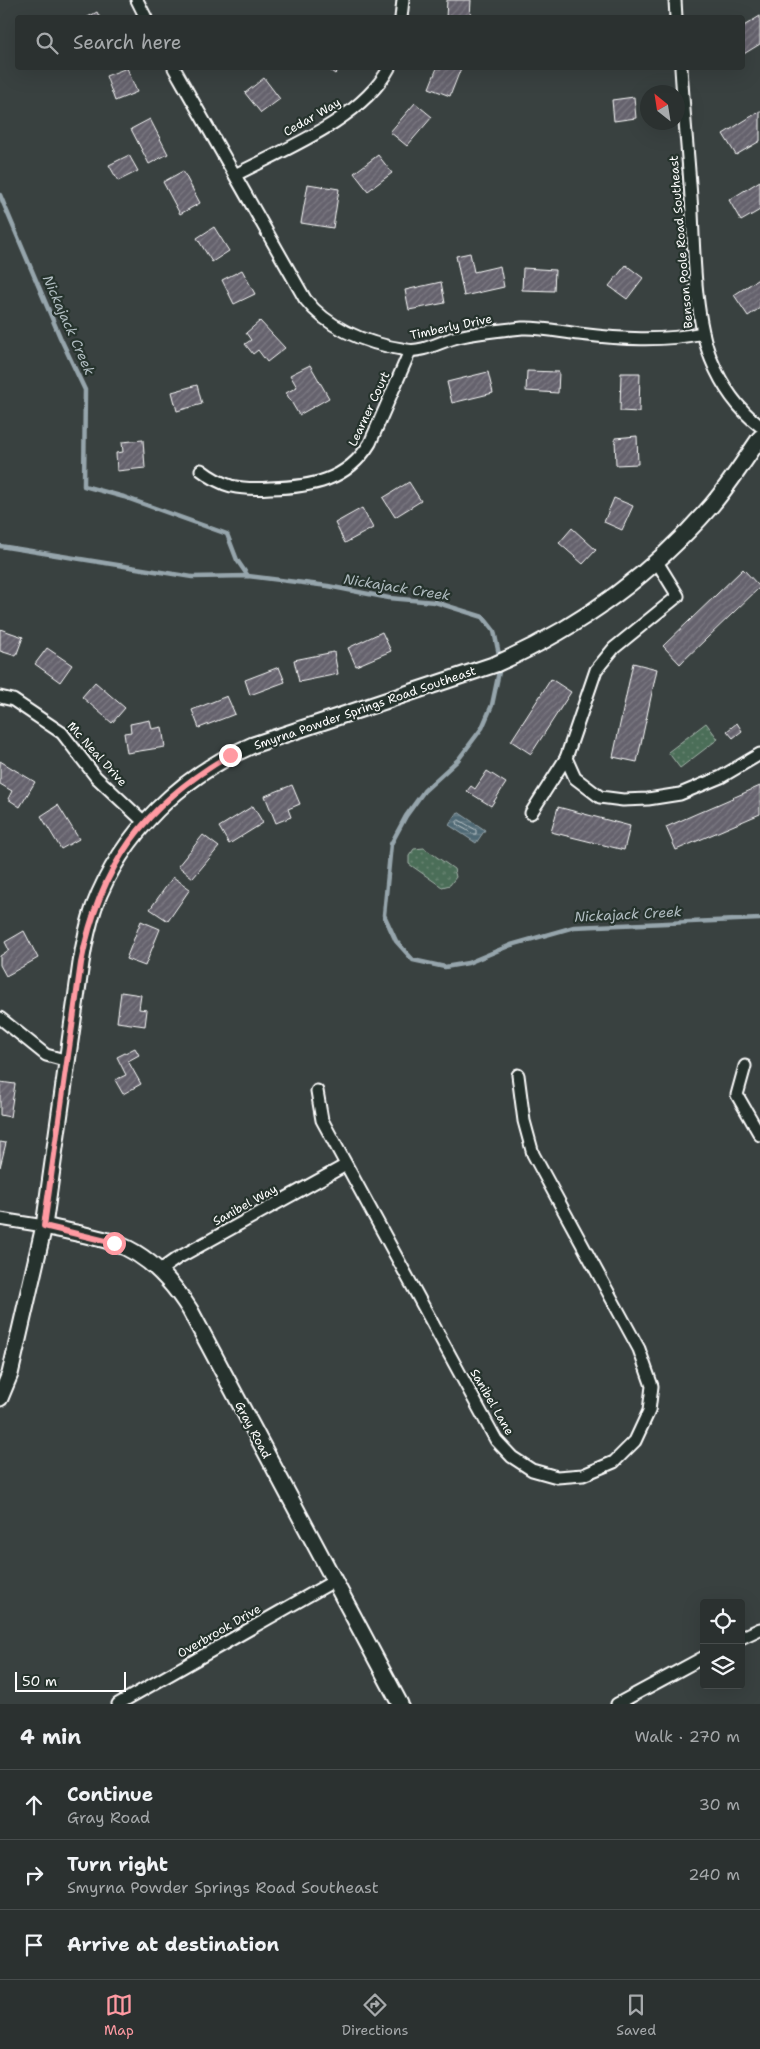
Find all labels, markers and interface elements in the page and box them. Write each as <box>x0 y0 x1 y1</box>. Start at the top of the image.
search box <box>15 15 745 70</box>
icon: search <box>33 29 61 57</box>
text: Search here <box>73 30 182 55</box>
north arrow <box>640 85 685 130</box>
street label: Cedar Way <box>280 94 344 140</box>
street label: Benson Poole Road Southeast <box>665 155 697 329</box>
water label: Nickajack Creek <box>39 272 99 378</box>
street label: Timberly Drive <box>408 310 494 344</box>
street label: Learner Court <box>345 369 393 449</box>
water label: Nickajack Creek <box>342 570 452 604</box>
street label: Smyrna Powder Springs Road Southeast <box>252 662 478 754</box>
street label: Mc Neal Drive <box>64 718 130 790</box>
route end <box>219 744 242 767</box>
water label: Nickajack Creek <box>574 902 682 926</box>
street label: Sanibel Way <box>210 1181 280 1229</box>
route start <box>103 1232 126 1255</box>
street label: Sanibel Lane <box>467 1366 518 1438</box>
street label: Gray Road <box>231 1399 275 1462</box>
map controls <box>700 1599 745 1689</box>
button: locate <box>700 1599 745 1644</box>
street label: Overbrook Drive <box>174 1601 264 1661</box>
button: layers <box>700 1644 745 1689</box>
scale bar <box>15 1669 126 1692</box>
text: 50 m <box>22 1672 57 1690</box>
text: 4 min <box>20 1723 81 1751</box>
text: Walk · 270 m <box>635 1726 740 1747</box>
text: Continue <box>67 1782 153 1807</box>
icon: ahead <box>20 1791 48 1819</box>
text: 30 m <box>699 1794 740 1815</box>
text: Gray Road <box>67 1807 150 1828</box>
text: Turn right <box>67 1852 168 1877</box>
icon: right <box>20 1861 48 1889</box>
text: 240 m <box>688 1864 740 1885</box>
text: Smyrna Powder Springs Road Southeast <box>67 1877 379 1898</box>
icon: arrive <box>20 1931 48 1959</box>
text: Arrive at destination <box>67 1932 279 1957</box>
tab: Map <box>104 1991 134 2039</box>
tab: Directions <box>342 1991 408 2039</box>
tab: Saved <box>616 1991 656 2039</box>

